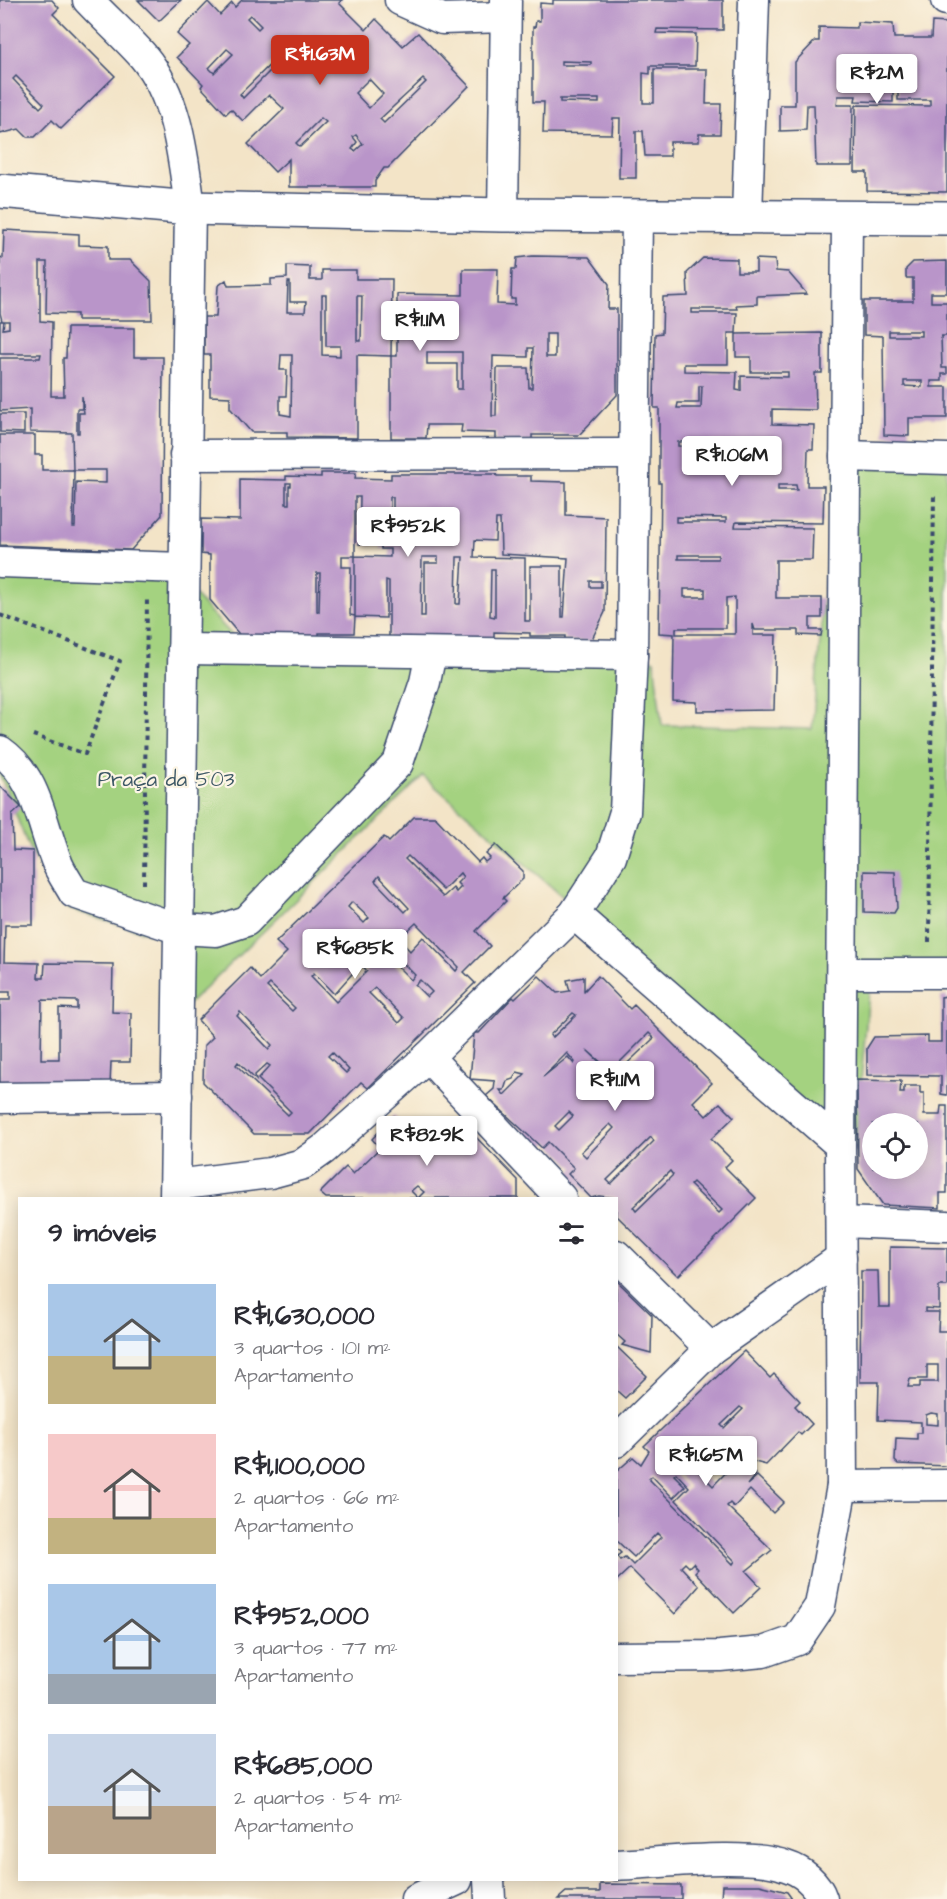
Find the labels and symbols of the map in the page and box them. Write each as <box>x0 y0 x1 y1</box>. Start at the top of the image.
pin: R$1.63M <box>265 35 375 86</box>
pin: R$2M <box>841 54 913 105</box>
pin: R$1.1M <box>371 301 469 352</box>
pin: R$1.06M <box>677 436 787 487</box>
pin: R$952K <box>359 507 457 558</box>
park label: Praça da 503 <box>98 765 235 794</box>
pin: R$685K <box>306 929 404 980</box>
pin: R$1.1M <box>566 1061 664 1112</box>
pin: R$829K <box>378 1116 476 1167</box>
pin: R$1.65M <box>651 1436 761 1487</box>

